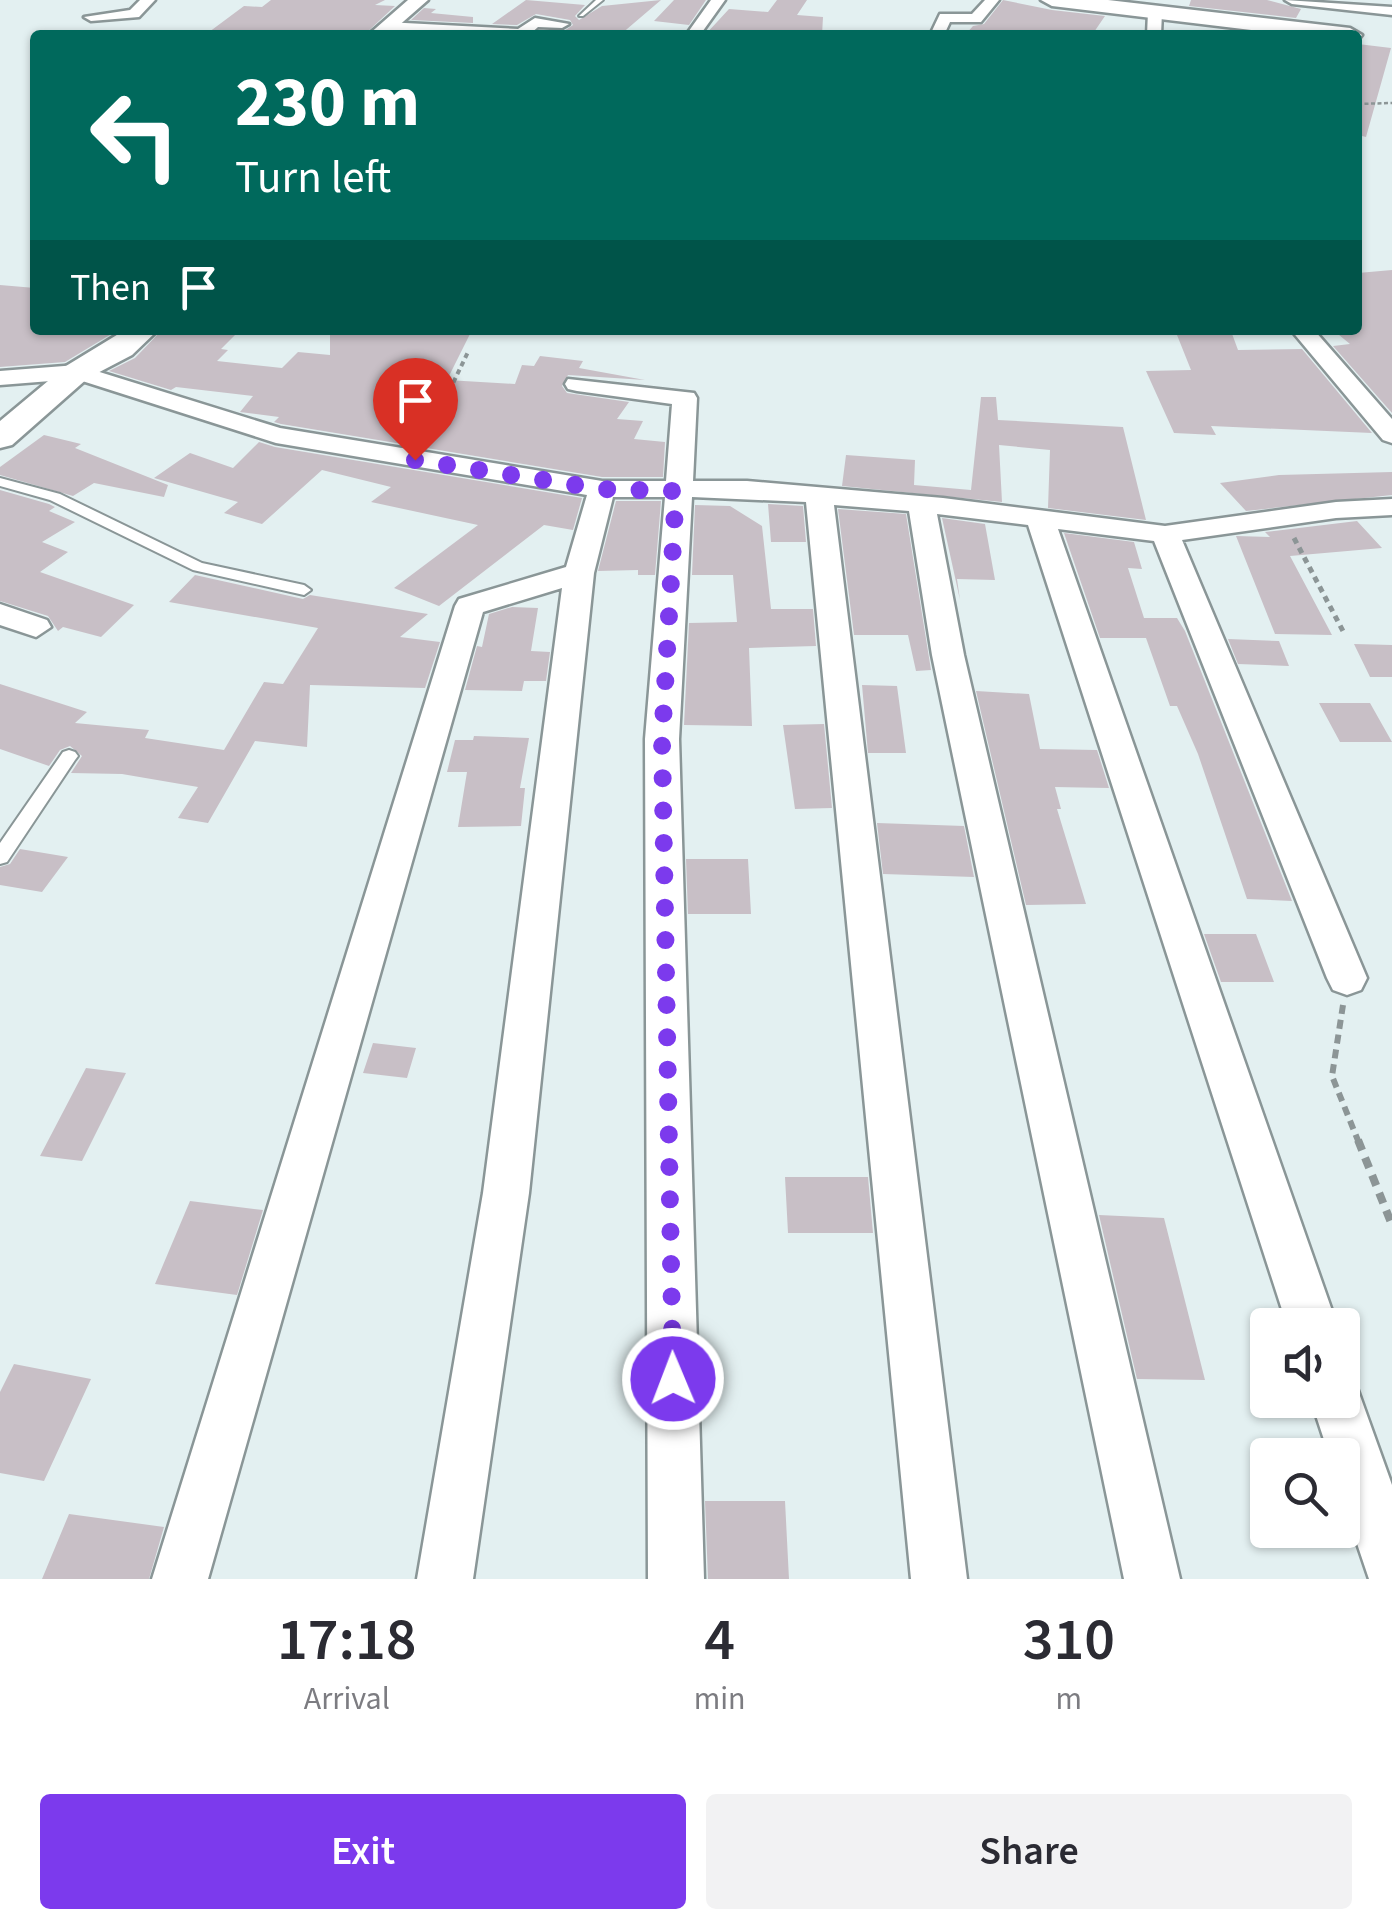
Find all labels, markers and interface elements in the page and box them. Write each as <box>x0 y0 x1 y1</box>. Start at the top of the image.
text: 230 m <box>235 53 420 153</box>
icon: left <box>70 70 200 200</box>
text: Turn left <box>235 146 391 210</box>
icon: arrive <box>171 260 226 315</box>
text: Then <box>70 261 151 315</box>
pin <box>373 358 458 461</box>
icon: arrive <box>388 373 443 428</box>
map controls <box>1250 1308 1360 1548</box>
button: sound <box>1250 1308 1360 1418</box>
position arrow <box>621 1327 725 1431</box>
button: search <box>1250 1438 1360 1548</box>
text: 17:18 <box>277 1598 417 1683</box>
text: 4 <box>704 1598 735 1683</box>
text: 310 <box>1023 1598 1115 1683</box>
text: Arrival <box>304 1676 390 1722</box>
text: min <box>694 1676 746 1722</box>
text: m <box>1056 1676 1082 1722</box>
button: Exit <box>40 1794 686 1909</box>
button: Share <box>706 1794 1352 1909</box>

